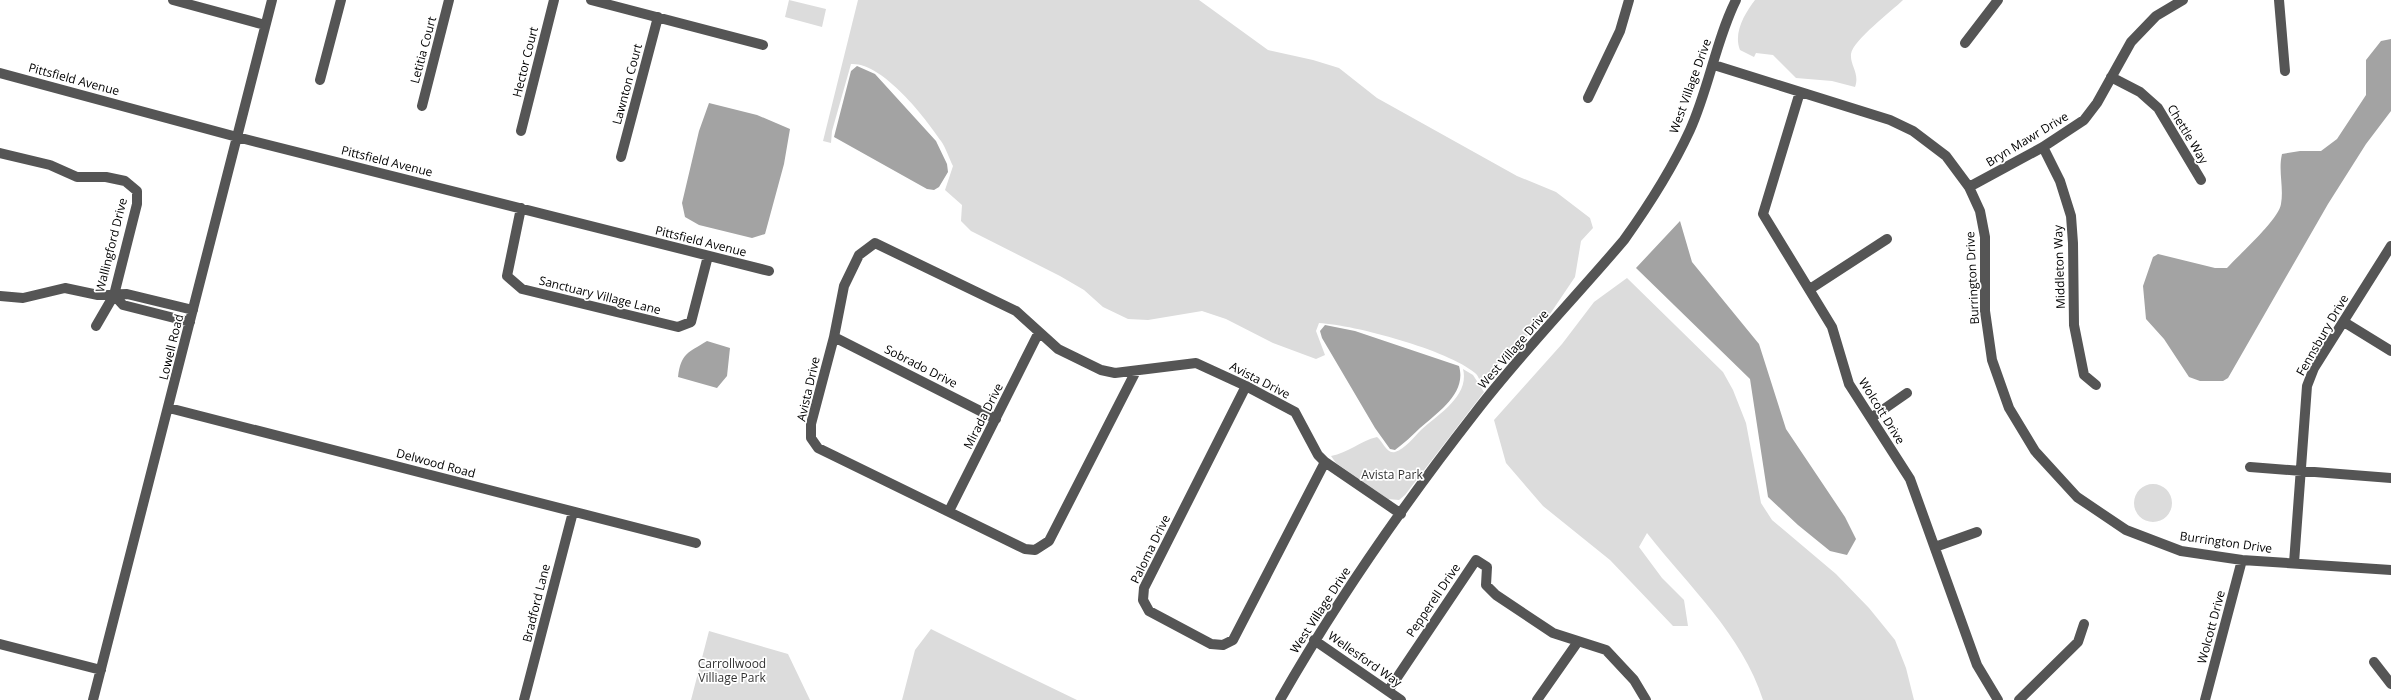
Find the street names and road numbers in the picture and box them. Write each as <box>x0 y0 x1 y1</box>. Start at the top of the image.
street label: Letitia Court <box>406 15 440 85</box>
street label: Hector Court <box>508 25 542 99</box>
street label: West Village Drive <box>1665 36 1715 136</box>
street label: Lawnton Court <box>608 42 646 126</box>
street label: Pittsfield Avenue <box>27 59 122 99</box>
street label: Chettle Way <box>2163 101 2213 168</box>
street label: Bryn Mawr Drive <box>1983 108 2072 170</box>
street label: Pittsfield Avenue <box>340 141 435 181</box>
street label: Wallingford Drive <box>91 196 131 294</box>
street label: Pittsfield Avenue <box>654 221 749 261</box>
street label: Middleton Way <box>2049 224 2069 309</box>
street label: Burrington Drive <box>1961 231 1983 325</box>
street label: Sanctuary Village Lane <box>537 272 663 318</box>
street label: Fennsbury Drive <box>2292 291 2352 379</box>
street label: West Village Drive <box>1474 306 1552 392</box>
street label: Lowell Road <box>155 312 187 382</box>
street label: Sobrado Drive <box>882 340 961 392</box>
street label: Avista Drive <box>792 355 824 423</box>
street label: Avista Drive <box>1227 357 1293 403</box>
street label: Wolcott Drive <box>1855 375 1909 448</box>
street label: Mirada Drive <box>959 380 1007 452</box>
street label: Delwood Road <box>395 444 477 482</box>
street label: Paloma Drive <box>1126 512 1174 586</box>
street label: Burrington Drive <box>2179 527 2274 557</box>
street label: Pepperell Drive <box>1402 560 1464 640</box>
street label: Bradford Lane <box>518 562 554 644</box>
street label: West Village Drive <box>1286 563 1354 656</box>
street label: Wolcott Drive <box>2193 588 2229 666</box>
street label: Wellesford Way <box>1325 627 1406 691</box>

